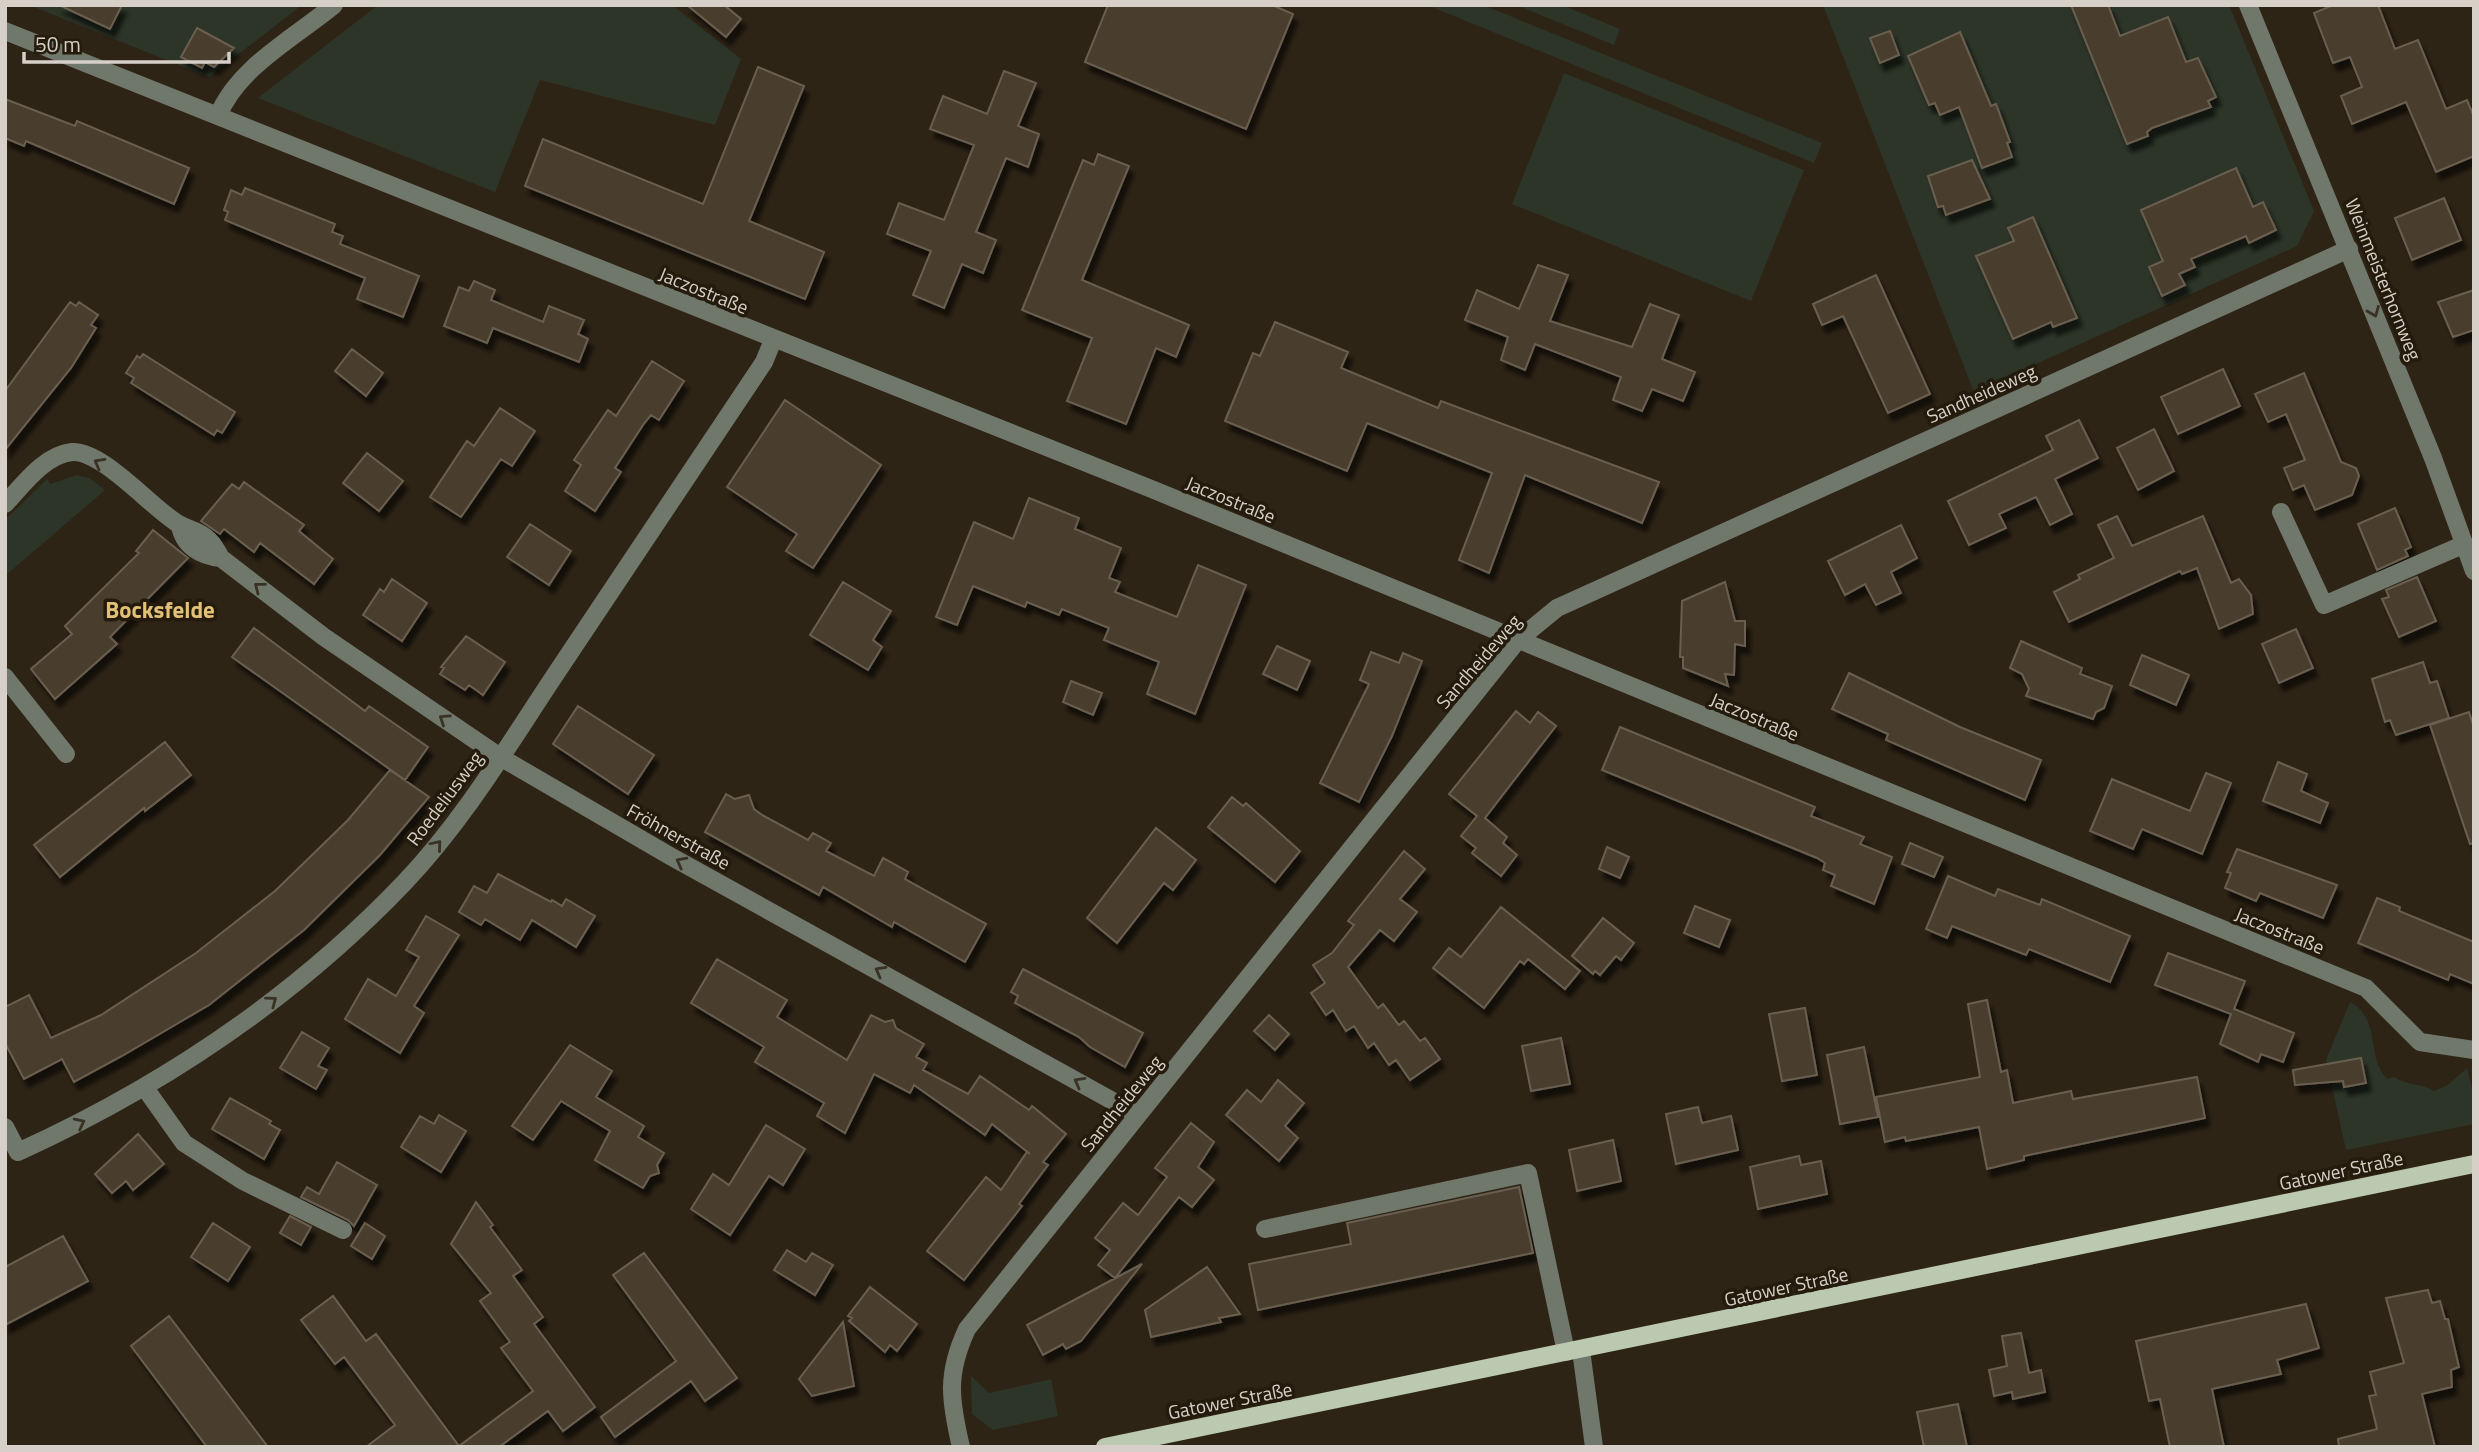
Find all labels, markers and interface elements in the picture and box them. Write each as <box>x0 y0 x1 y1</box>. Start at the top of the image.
scale bar <box>24 21 229 65</box>
text: 50 m <box>35 28 81 60</box>
street label: Weinmeisterhornweg <box>2338 194 2430 365</box>
street label: Jaczostraße <box>655 259 753 321</box>
one-way arrow <box>2366 305 2380 317</box>
street label: Sandheideweg <box>1922 356 2041 430</box>
one-way arrow <box>93 458 106 471</box>
street label: Jaczostraße <box>1182 468 1280 530</box>
one-way arrow <box>254 582 267 595</box>
district label: Bocksfelde <box>105 592 215 627</box>
street label: Sandheideweg <box>1429 607 1528 715</box>
street label: Jaczostraße <box>1706 684 1804 748</box>
one-way arrow <box>439 715 452 727</box>
street label: Roedeliusweg <box>399 744 489 851</box>
street label: Fröhnerstraße <box>622 796 736 876</box>
one-way arrow <box>429 841 441 854</box>
one-way arrow <box>675 857 688 870</box>
street label: Jaczostraße <box>2231 899 2329 961</box>
one-way arrow <box>875 966 887 979</box>
one-way arrow <box>265 997 277 1010</box>
street label: Sandheideweg <box>1073 1048 1169 1158</box>
one-way arrow <box>1073 1077 1086 1090</box>
one-way arrow <box>73 1117 85 1131</box>
street label: Gatower Straße <box>2276 1143 2406 1197</box>
street label: Gatower Straße <box>1721 1259 1851 1313</box>
street label: Gatower Straße <box>1165 1374 1295 1426</box>

